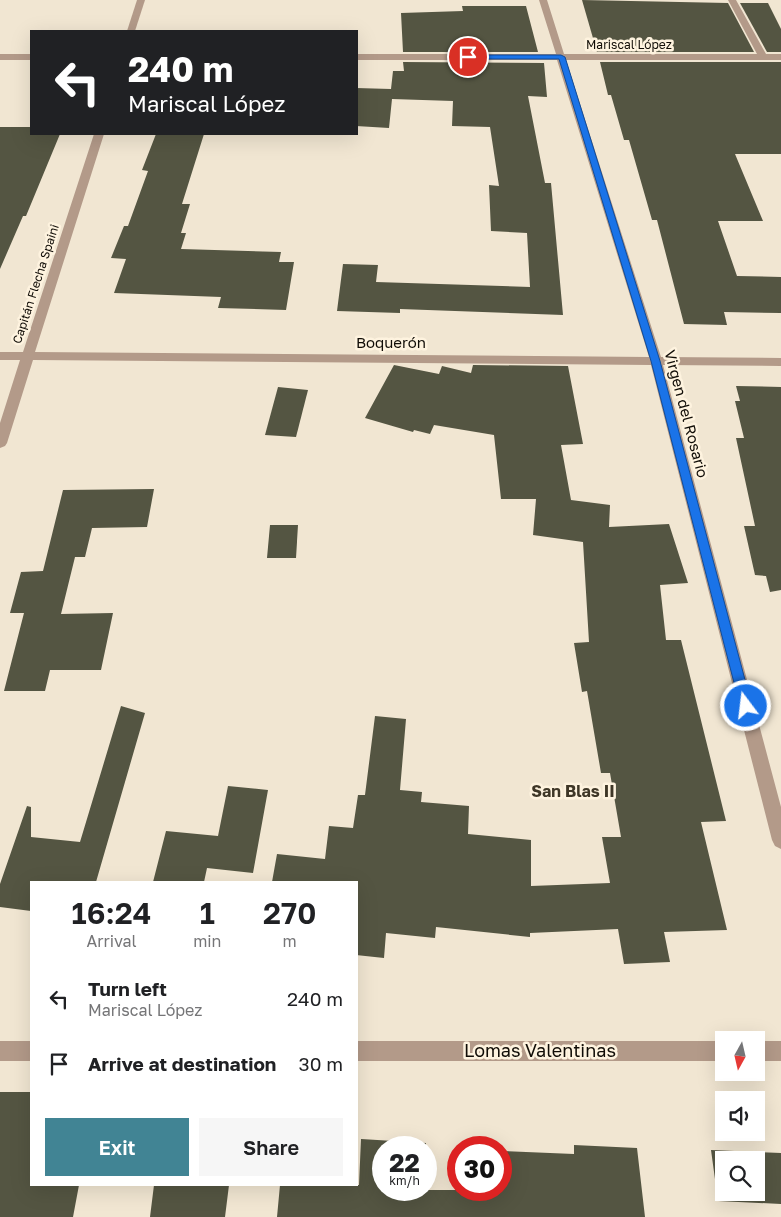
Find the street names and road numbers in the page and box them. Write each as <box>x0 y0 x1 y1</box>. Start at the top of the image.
street label: Mariscal López <box>586 37 672 52</box>
street label: Capitán Flecha Spaini <box>9 222 62 345</box>
street label: Boquerón <box>356 333 426 351</box>
street label: Virgen del Rosario <box>661 348 713 480</box>
street label: Lomas Valentinas <box>464 1039 616 1061</box>

